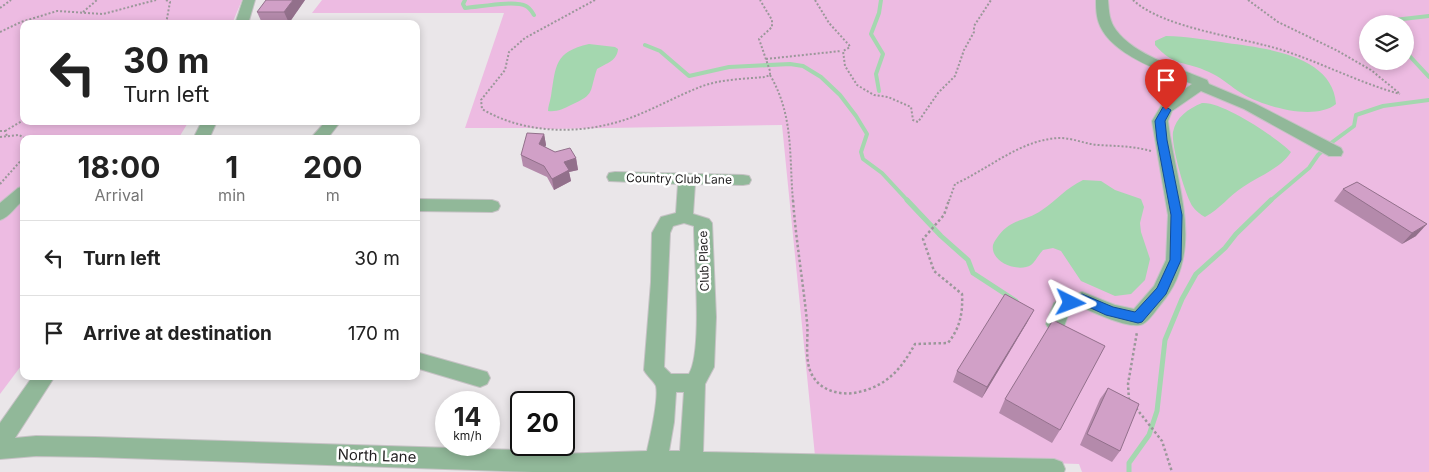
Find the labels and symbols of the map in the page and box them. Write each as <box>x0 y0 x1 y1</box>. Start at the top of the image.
pin <box>1145 59 1187 110</box>
street label: Country Club Lane <box>626 170 732 187</box>
street label: Club Place <box>695 230 712 292</box>
position arrow <box>1044 276 1096 328</box>
speed limit sign: 20 <box>510 391 575 456</box>
street label: North Lane <box>337 445 417 466</box>

